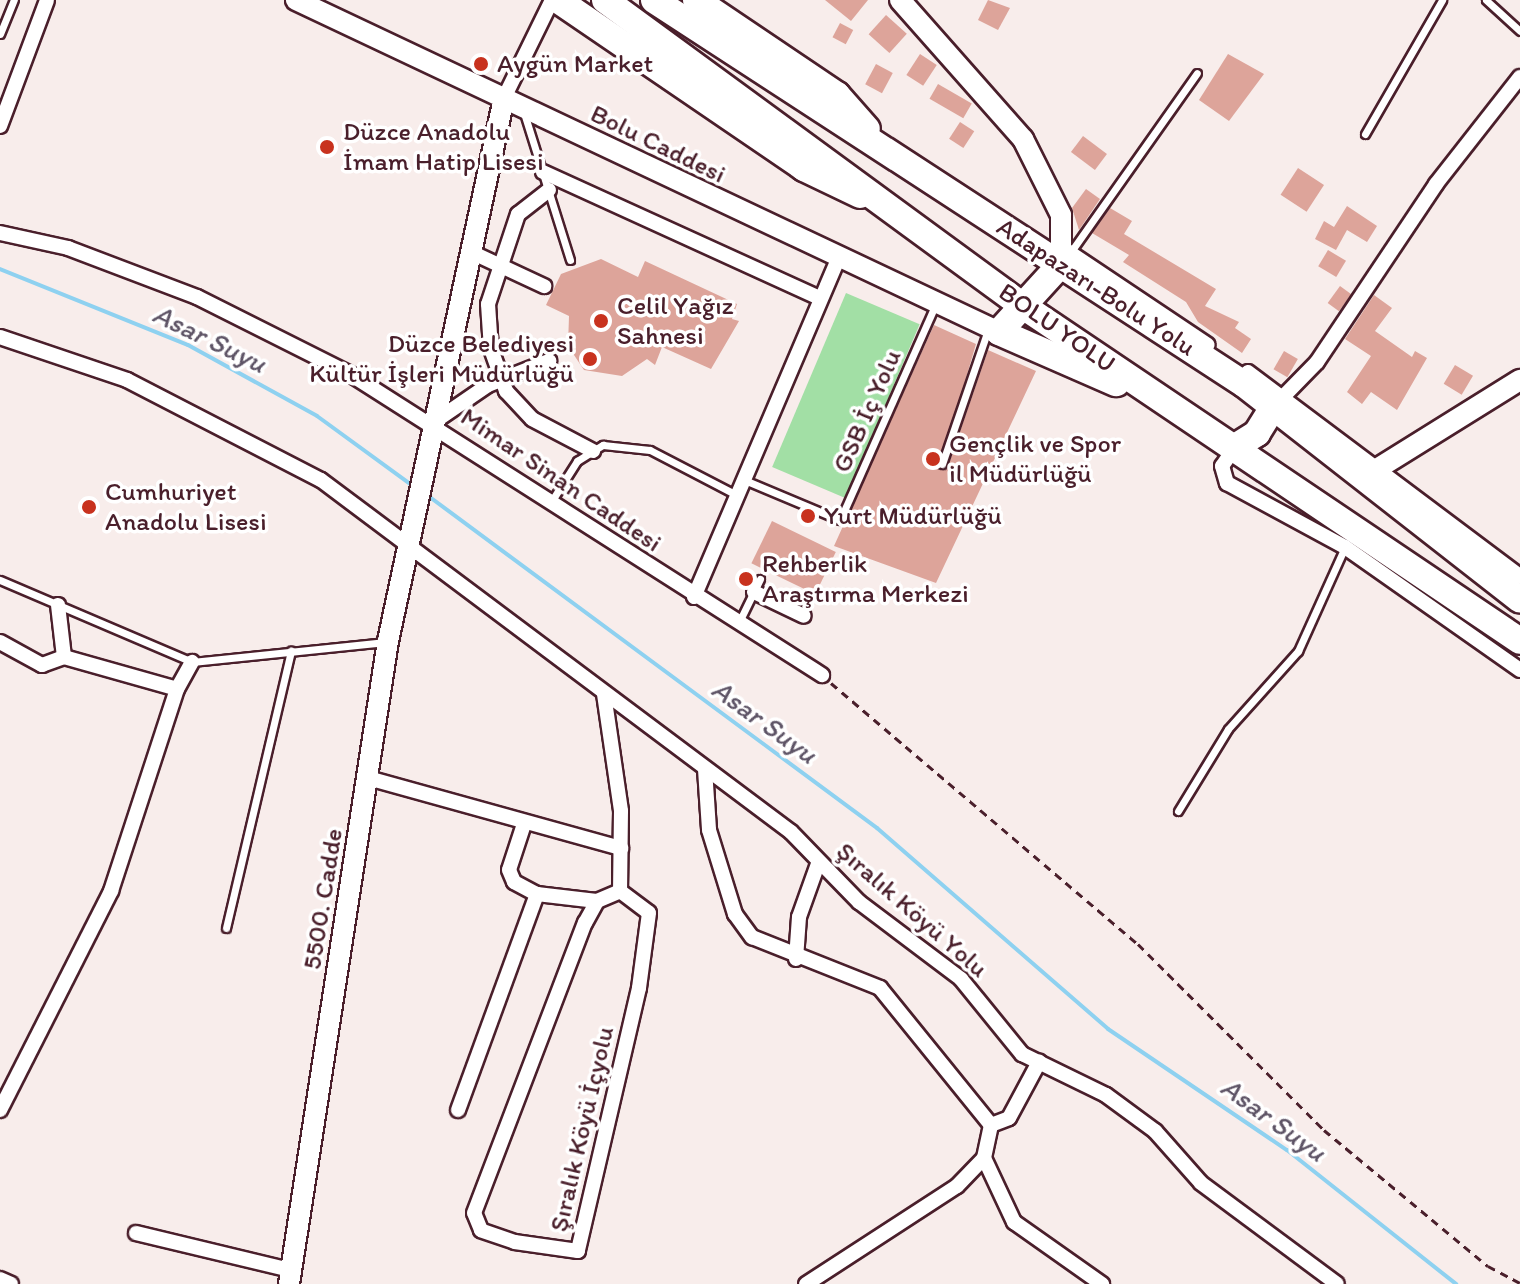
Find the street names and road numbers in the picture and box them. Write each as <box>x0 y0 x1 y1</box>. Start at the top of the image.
street label: Bolu Caddesi <box>585 98 731 190</box>
street label: Adapazarı-Bolu Yolu <box>992 212 1200 362</box>
street label: BOLU YOLU <box>992 276 1122 380</box>
street label: GSB İç Yolu <box>826 345 908 477</box>
street label: Mimar Sinan Caddesi <box>455 401 667 559</box>
street label: 5500. Cadde <box>296 826 350 972</box>
street label: Şıralık Köyü Yolu <box>831 836 993 984</box>
street label: Şıralık Köyü İçyolu <box>543 1023 621 1235</box>

